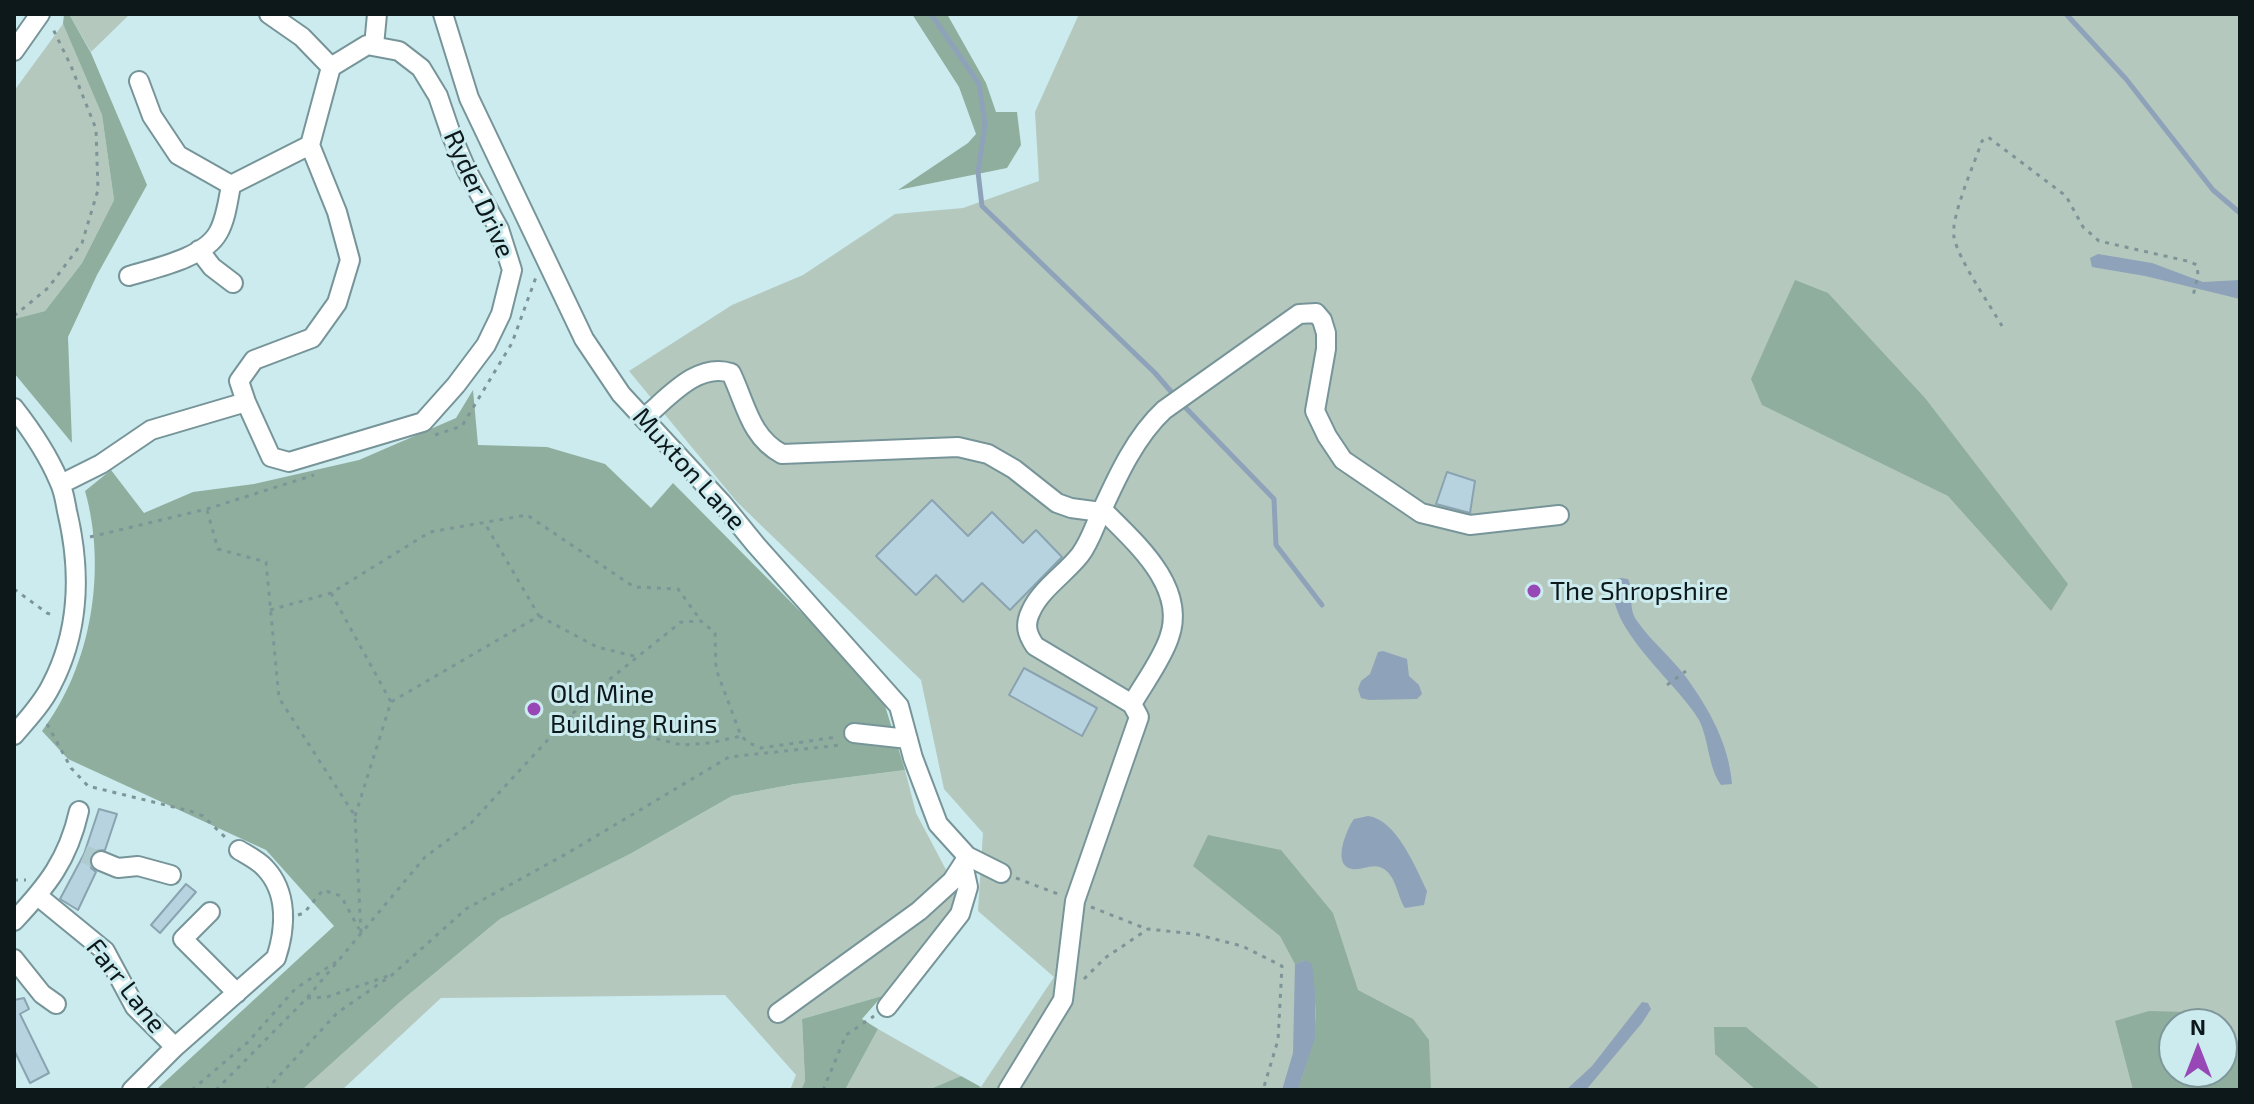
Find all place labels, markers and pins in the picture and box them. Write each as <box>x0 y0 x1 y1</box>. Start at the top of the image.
place label: The Shropshire <box>1550 575 1728 607</box>
marker: The Shropshire <box>1525 582 1543 600</box>
place label: Old Mine Building Ruins <box>550 678 718 740</box>
marker: Old Mine Building Ruins <box>525 700 543 718</box>

